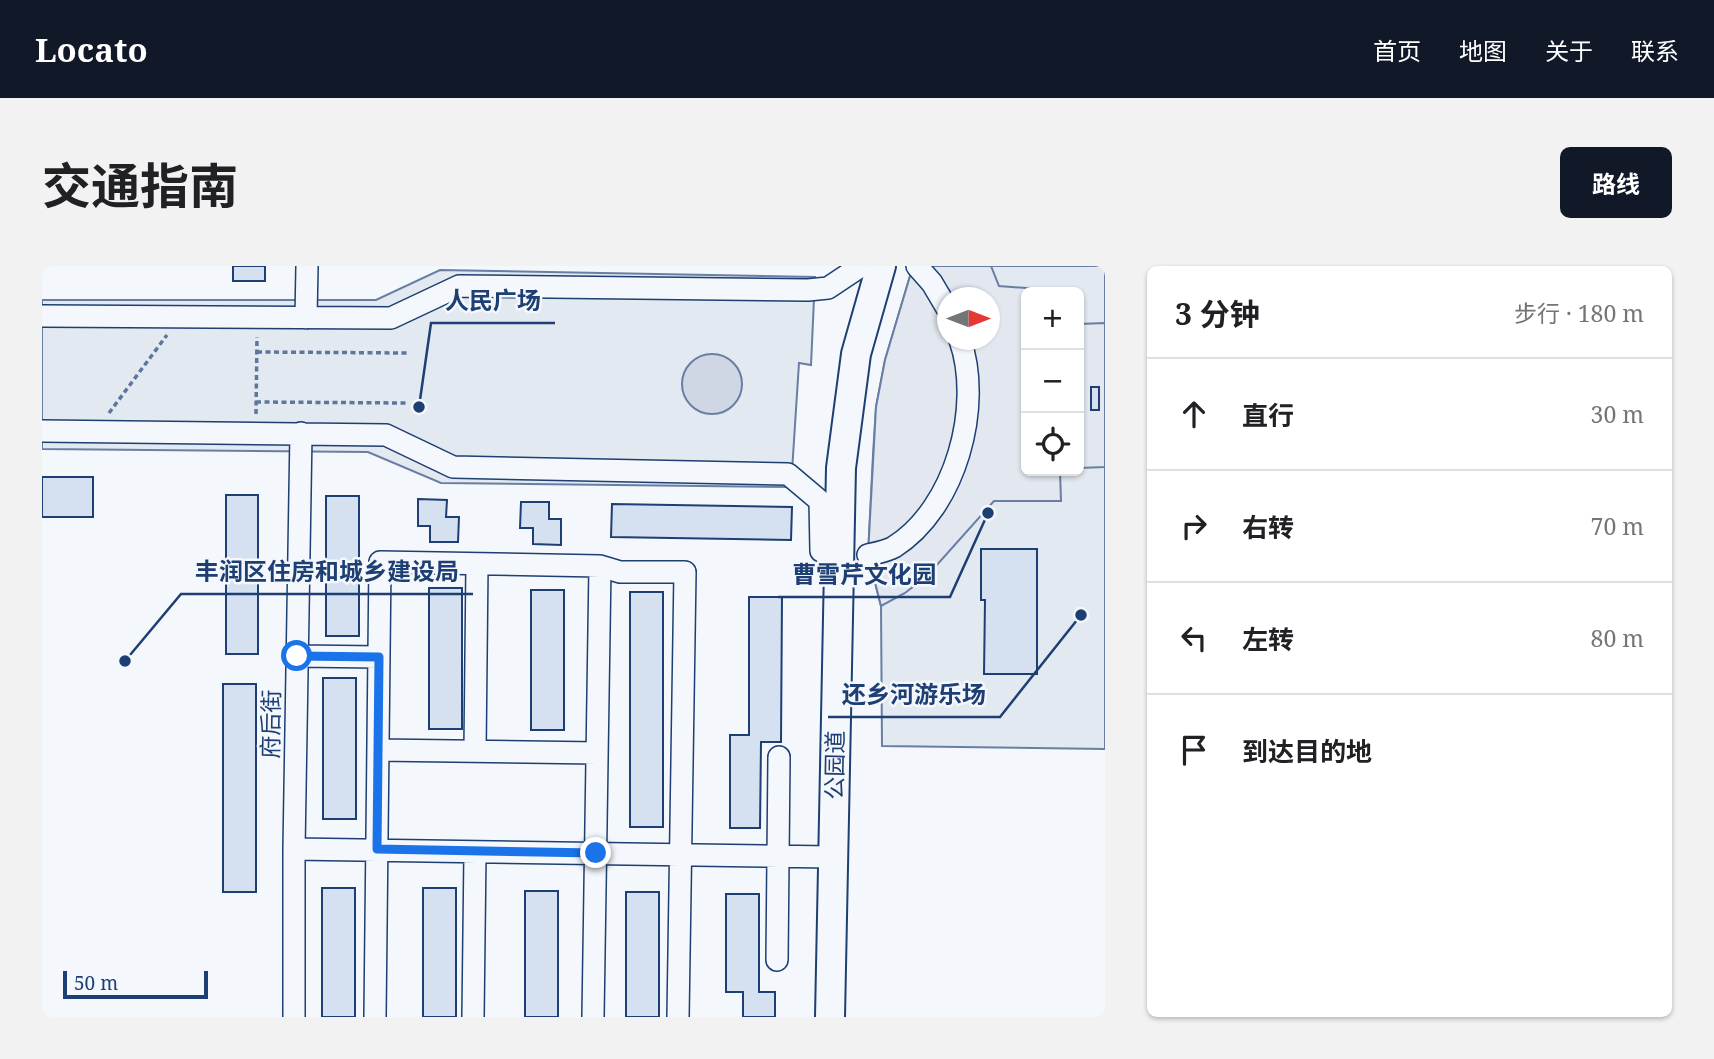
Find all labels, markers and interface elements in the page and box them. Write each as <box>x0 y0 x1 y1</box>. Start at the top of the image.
text: Locato <box>35 27 148 72</box>
text: 首页 <box>1373 34 1421 67</box>
text: 地图 <box>1459 34 1507 67</box>
text: 关于 <box>1545 34 1593 67</box>
text: 联系 <box>1631 34 1679 67</box>
button: 路线 <box>1560 147 1672 218</box>
text: 交通指南 <box>42 152 238 218</box>
callout: 人民广场 <box>431 278 555 323</box>
text: 人民广场 <box>445 283 541 316</box>
north arrow <box>937 287 1000 350</box>
map controls <box>1021 287 1084 476</box>
button: + <box>1021 287 1084 350</box>
text: 3 分钟 <box>1175 293 1260 334</box>
text: 步行 · 180 m <box>1514 297 1644 329</box>
button: − <box>1021 350 1084 413</box>
icon: ahead <box>1175 395 1213 433</box>
text: 直行 <box>1242 397 1294 433</box>
text: 30 m <box>1591 398 1644 430</box>
button: locate <box>1021 413 1084 476</box>
icon: right <box>1175 507 1213 545</box>
text: 右转 <box>1242 509 1294 545</box>
text: 70 m <box>1591 510 1644 542</box>
callout: 丰润区住房和城乡建设局 <box>181 549 473 594</box>
callout: 曹雪芹文化园 <box>778 552 950 597</box>
text: 丰润区住房和城乡建设局 <box>195 554 459 587</box>
text: 曹雪芹文化园 <box>792 557 936 590</box>
icon: left <box>1175 619 1213 657</box>
text: 左转 <box>1242 621 1294 657</box>
text: 80 m <box>1591 622 1644 654</box>
route start <box>281 640 312 671</box>
callout: 还乡河游乐场 <box>828 672 1000 717</box>
text: 还乡河游乐场 <box>842 677 986 710</box>
street label: 府后街 <box>253 689 287 759</box>
street label: 公园道 <box>817 730 851 800</box>
icon: arrive <box>1175 731 1213 769</box>
text: 到达目的地 <box>1242 733 1372 769</box>
route end <box>580 837 611 868</box>
scale bar <box>63 968 208 1000</box>
text: 50 m <box>74 970 118 996</box>

